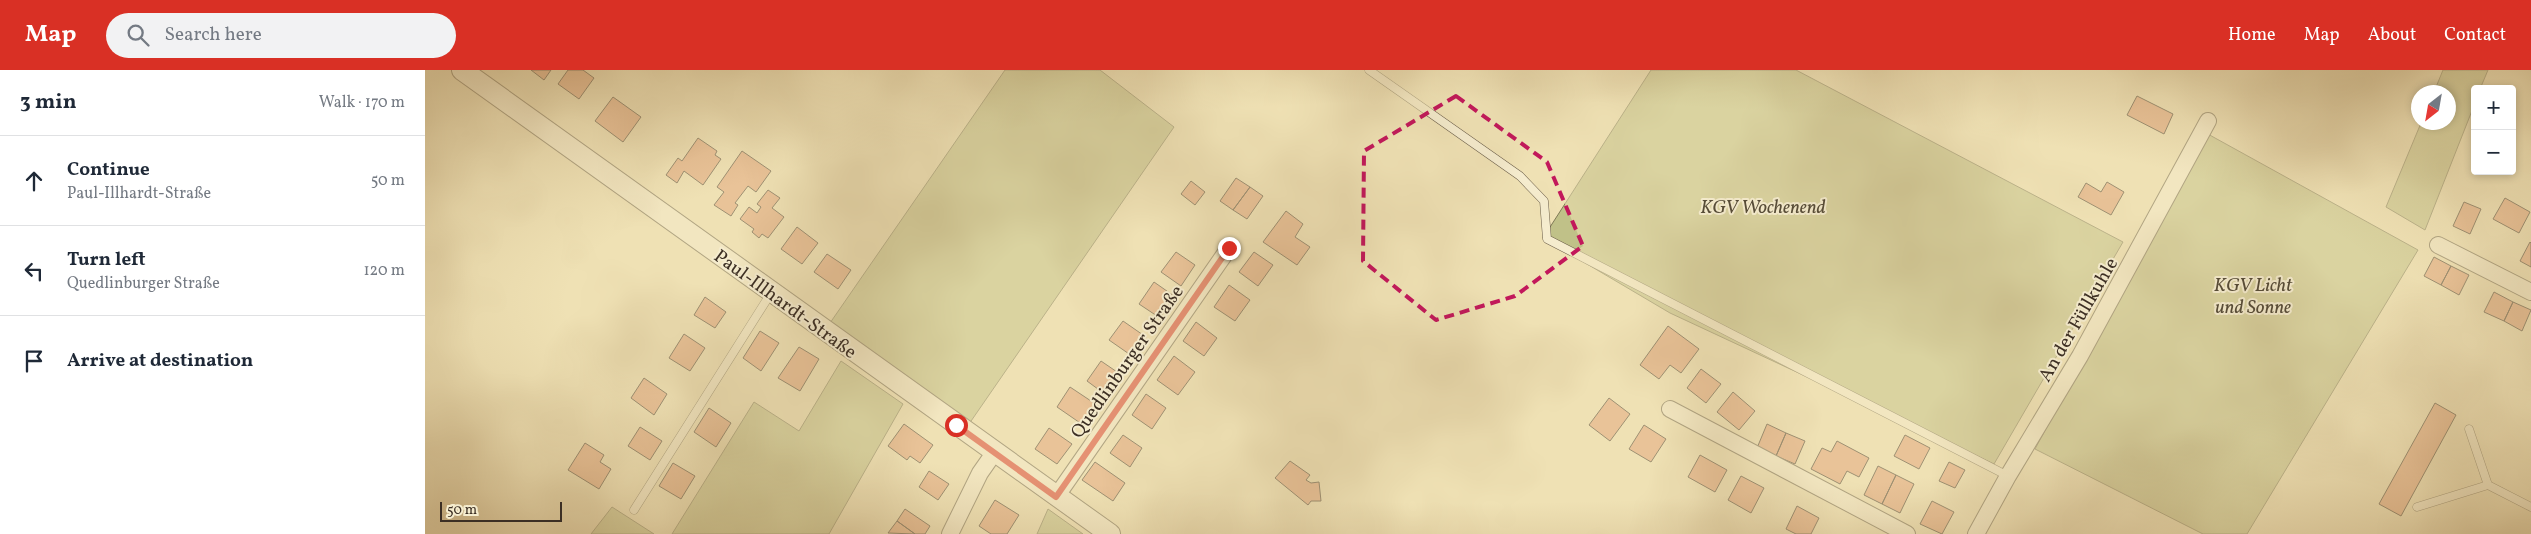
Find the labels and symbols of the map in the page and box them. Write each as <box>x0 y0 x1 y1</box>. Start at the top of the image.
north arrow <box>2411 85 2456 130</box>
park label: KGV Wochenend <box>1700 195 1826 221</box>
route end <box>1218 237 1241 260</box>
street label: Paul-Illhardt-Straße <box>708 244 862 365</box>
street label: An der Füllkuhle <box>2033 253 2125 387</box>
park label: KGV Licht und Sonne <box>2214 273 2293 321</box>
street label: Quedlinburger Straße <box>1065 280 1190 444</box>
route start <box>945 414 968 437</box>
scale bar <box>440 499 563 522</box>

